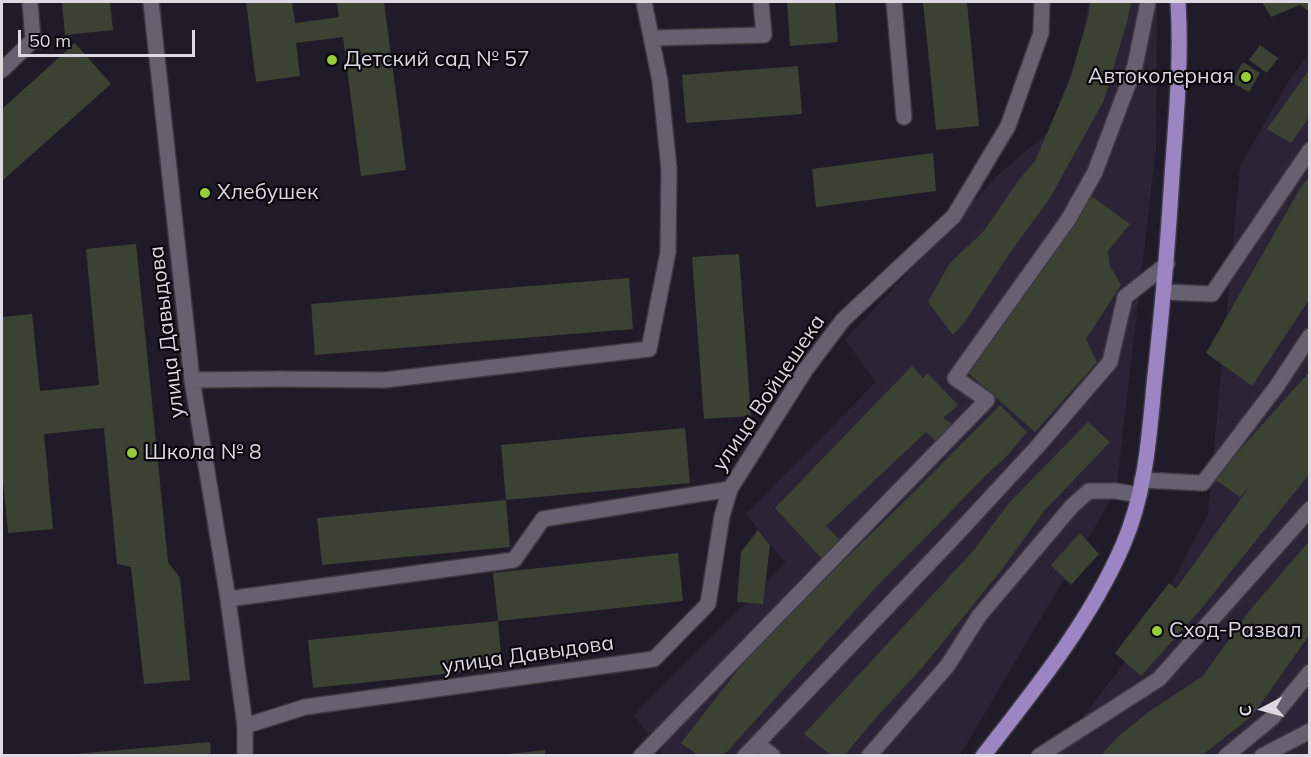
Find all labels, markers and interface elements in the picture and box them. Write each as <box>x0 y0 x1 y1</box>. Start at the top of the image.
scale bar <box>21 18 198 56</box>
text: 50 m <box>29 29 71 52</box>
place label: Детский сад № 57 <box>344 47 530 73</box>
marker: Детский сад № 57 <box>325 53 339 67</box>
place label: Автоколерная <box>1088 64 1234 90</box>
marker: Автоколерная <box>1239 70 1253 84</box>
place label: Хлебушек <box>217 180 318 206</box>
marker: Хлебушек <box>198 186 212 200</box>
street label: улица Давыдова <box>144 245 190 419</box>
street label: улица Войцешека <box>707 310 831 476</box>
place label: Школа № 8 <box>144 440 262 466</box>
marker: Школа № 8 <box>125 446 139 460</box>
place label: Сход-Развал <box>1169 618 1301 644</box>
marker: Сход-Развал <box>1150 624 1164 638</box>
street label: улица Давыдова <box>441 630 615 680</box>
north arrow <box>1233 679 1293 739</box>
text: С <box>1235 704 1256 717</box>

